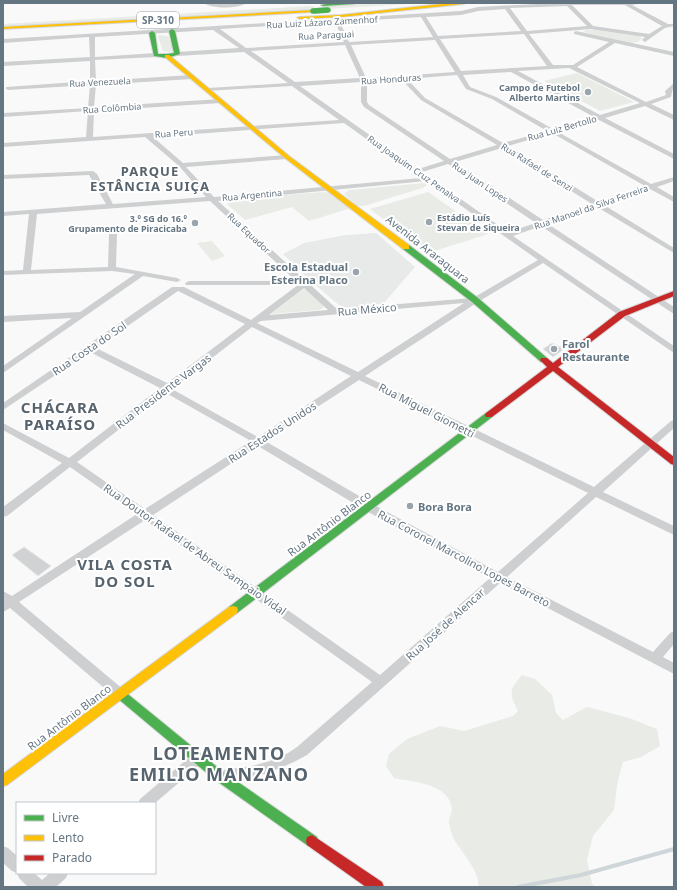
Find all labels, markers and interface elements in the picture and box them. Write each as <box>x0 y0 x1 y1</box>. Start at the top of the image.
road number: SP-310 <box>137 12 179 28</box>
street label: Rua Luiz Lázaro Zamenhof <box>266 13 379 31</box>
street label: Rua Paraguai <box>298 27 354 43</box>
street label: Rua Honduras <box>361 70 421 88</box>
street label: Rua Venezuela <box>69 74 131 90</box>
place label: Campo de Futebol Alberto Martins <box>499 81 580 104</box>
marker: Campo de Futebol Alberto Martins <box>583 87 593 97</box>
street label: Rua Colômbia <box>82 99 142 117</box>
street label: Rua Luiz Bertollo <box>526 112 598 144</box>
street label: Rua Peru <box>154 125 194 141</box>
street label: Rua Joaquim Cruz Penalva <box>365 132 463 206</box>
street label: Rua Rafael de Senzi <box>499 140 575 194</box>
street label: Rua Juan Lopes <box>450 159 510 205</box>
district label: PARQUE ESTÂNCIA SUIÇA <box>90 162 210 195</box>
street label: Rua Manoel da Silva Ferreira <box>532 181 650 233</box>
street label: Rua Argentina <box>221 186 283 204</box>
street label: Rua Equador <box>225 210 274 256</box>
place label: Estádio Luís Stevan de Siqueira <box>437 211 520 234</box>
place label: 3.º SG do 16.º Grupamento de Piracicaba <box>68 212 188 235</box>
street label: Avenida Araraquara <box>383 212 473 286</box>
marker: Estádio Luís Stevan de Siqueira <box>424 217 434 227</box>
marker: 3.º SG do 16.º Grupamento de Piracicaba <box>190 218 200 228</box>
place label: Escola Estadual Esterina Placo <box>264 259 348 287</box>
marker: Escola Estadual Esterina Placo <box>351 267 361 277</box>
street label: Rua México <box>337 299 397 319</box>
street label: Rua Costa do Sol <box>49 318 129 378</box>
place label: Farol Restaurante <box>562 336 630 364</box>
marker: Farol Restaurante <box>549 344 559 354</box>
street label: Rua Presidente Vargas <box>112 350 214 432</box>
street label: Rua Miguel Giometti <box>376 379 478 441</box>
district label: CHÁCARA PARAÍSO <box>21 397 99 434</box>
street label: Rua Estados Unidos <box>225 398 319 466</box>
street label: Rua Doutor Rafael de Abreu Sampaio Vidal <box>101 480 289 618</box>
street label: Rua Antônio Blanco <box>284 486 374 559</box>
place label: Bora Bora <box>418 499 472 514</box>
marker: Bora Bora <box>405 501 415 511</box>
street label: Rua Coronel Marcolino Lopes Barreto <box>375 506 553 610</box>
district label: VILA COSTA DO SOL <box>77 554 173 591</box>
street label: Rua José de Alencar <box>402 584 488 663</box>
street label: Rua Antônio Blanco <box>24 680 114 753</box>
district label: LOTEAMENTO EMILIO MANZANO <box>129 741 309 786</box>
legend <box>16 802 156 874</box>
text: Livre <box>52 809 79 826</box>
text: Lento <box>52 829 84 846</box>
text: Parado <box>52 849 92 866</box>

